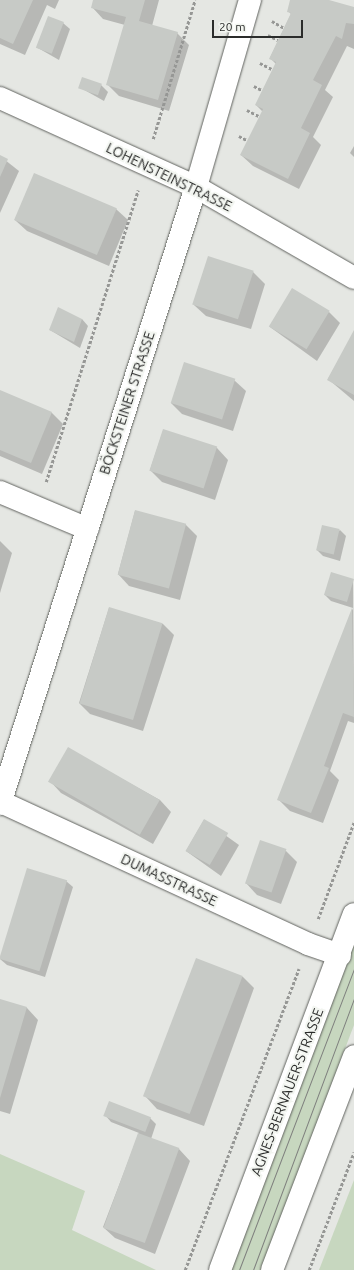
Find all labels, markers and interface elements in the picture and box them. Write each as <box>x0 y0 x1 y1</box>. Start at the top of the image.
scale bar <box>214 12 305 38</box>
text: 20 m <box>219 20 246 33</box>
street label: LOHENSTEINSTRASSE <box>103 139 235 215</box>
street label: BÖCKSTEINER STRASSE <box>96 329 158 477</box>
street label: DUMASSTRASSE <box>118 850 220 910</box>
street label: AGNES-BERNAUER-STRASSE <box>247 1006 327 1178</box>

